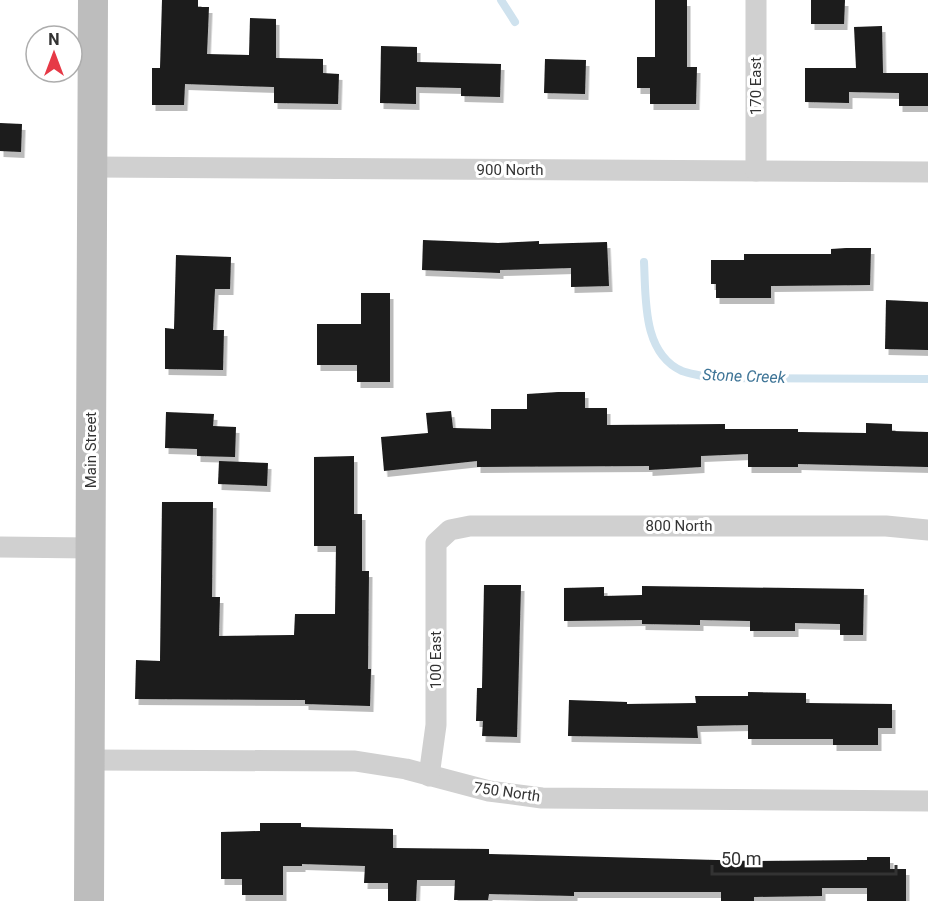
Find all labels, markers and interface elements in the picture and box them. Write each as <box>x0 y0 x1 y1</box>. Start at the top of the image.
north arrow <box>24 24 84 84</box>
text: N <box>48 30 60 49</box>
street label: 170 East <box>747 57 765 115</box>
street label: 900 North <box>477 161 543 179</box>
water label: Stone Creek <box>702 365 787 387</box>
street label: Main Street <box>82 412 100 488</box>
street label: 800 North <box>646 517 712 535</box>
street label: 100 East <box>427 631 445 689</box>
street label: 750 North <box>473 778 541 806</box>
scale bar <box>712 838 896 876</box>
text: 50 m <box>721 848 761 869</box>

